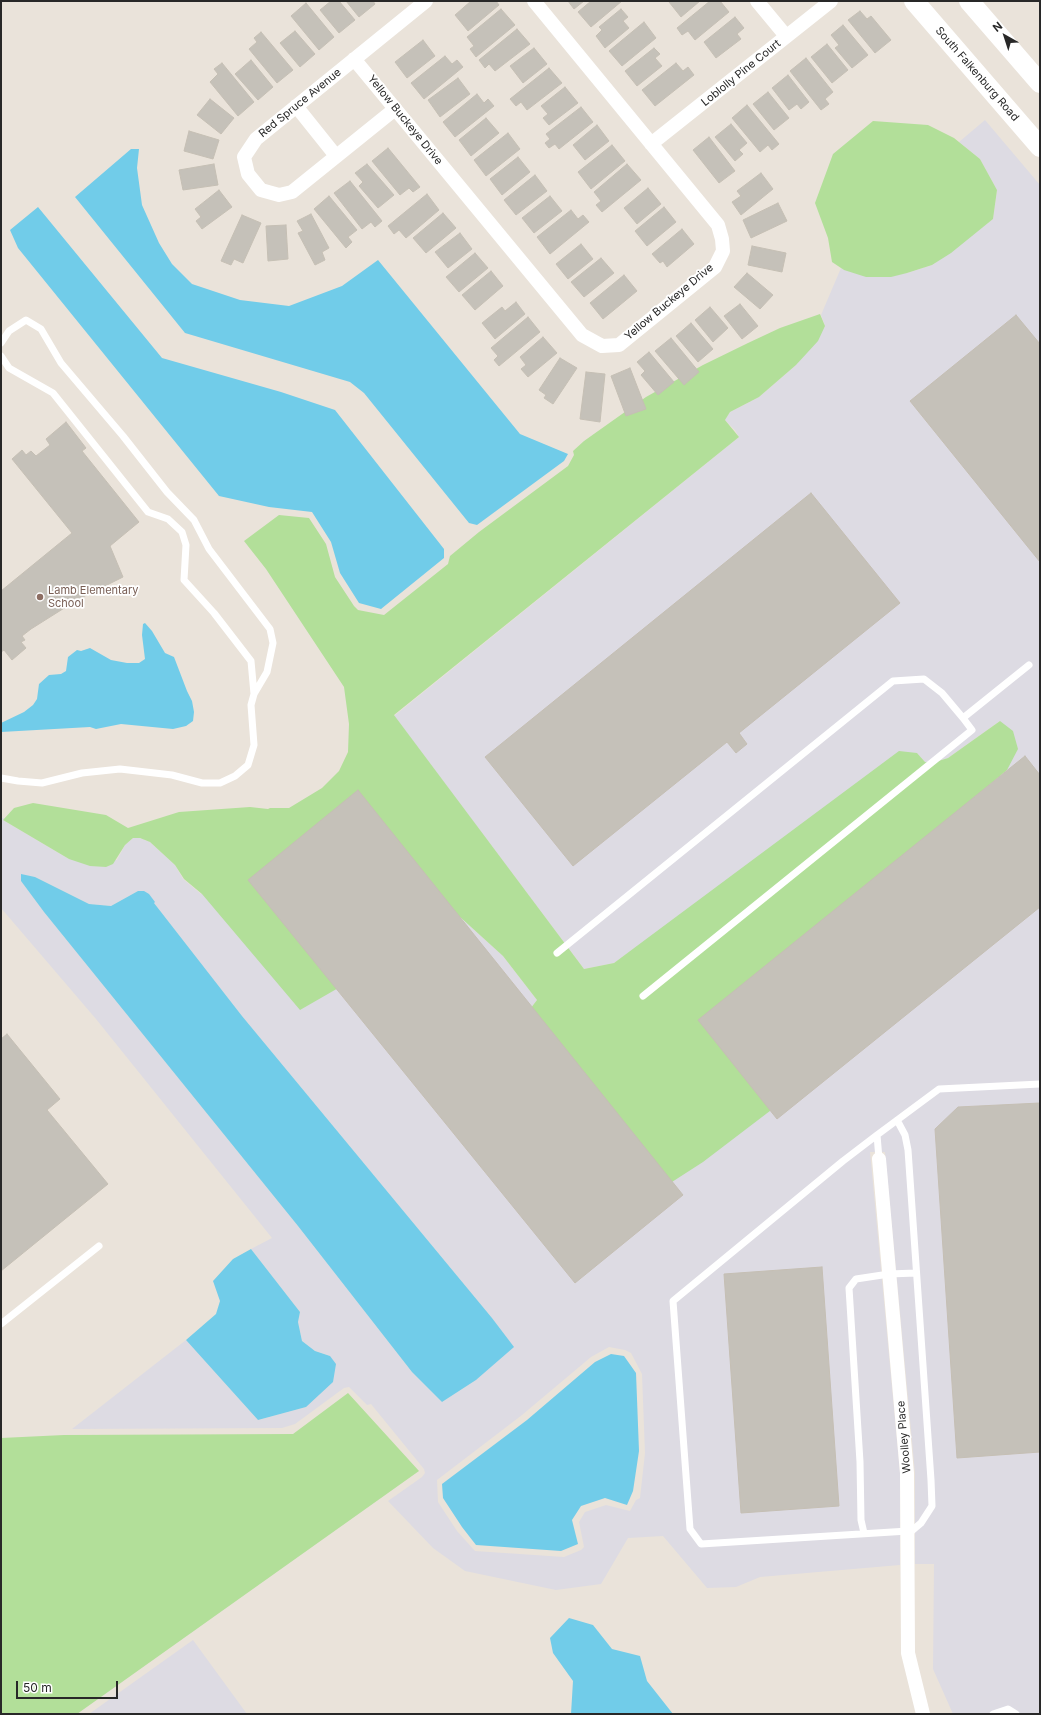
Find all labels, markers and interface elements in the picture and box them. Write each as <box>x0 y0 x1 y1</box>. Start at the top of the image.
north arrow <box>985 16 1025 56</box>
text: N <box>990 19 1005 35</box>
street label: South Falkenburg Road <box>932 24 1022 124</box>
street label: Loblolly Pine Court <box>699 37 783 109</box>
street label: Red Spruce Avenue <box>256 66 344 140</box>
street label: Yellow Buckeye Drive <box>365 72 445 168</box>
street label: Yellow Buckeye Drive <box>622 261 716 343</box>
place label: Lamb Elementary School <box>48 584 138 610</box>
marker: Lamb Elementary School <box>35 592 45 602</box>
street label: Woolley Place <box>894 1400 914 1474</box>
scale bar <box>18 1673 120 1699</box>
text: 50 m <box>23 1680 52 1695</box>

